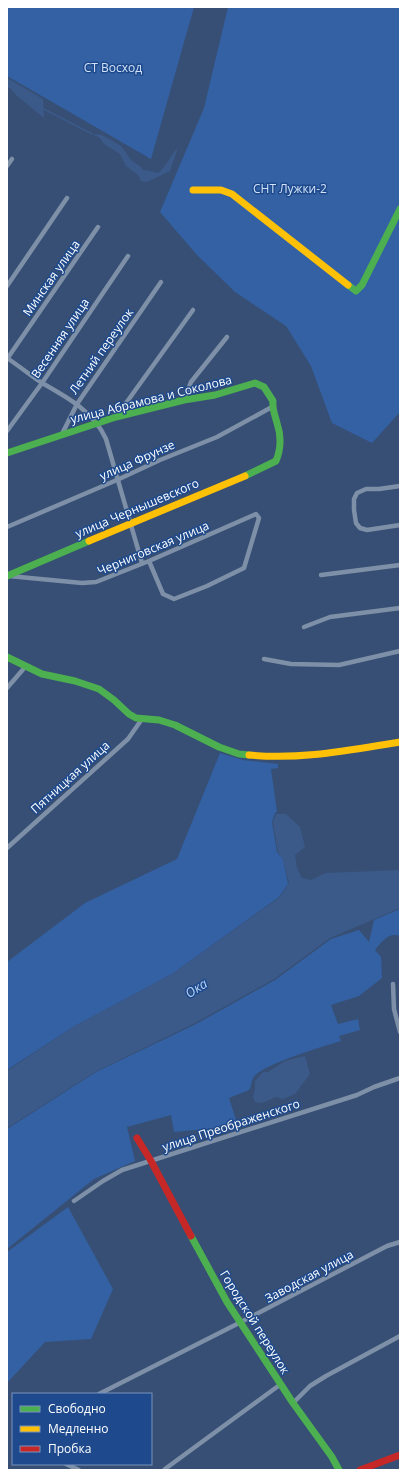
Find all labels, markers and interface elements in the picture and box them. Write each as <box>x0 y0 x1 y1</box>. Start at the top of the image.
park label: СТ Восход <box>84 59 142 76</box>
park label: СНТ Лужки-2 <box>253 180 327 197</box>
street label: Минская улица <box>18 237 84 319</box>
street label: Весенняя улица <box>27 295 93 381</box>
street label: Летний переулок <box>65 304 137 397</box>
street label: улица Абрамова и Соколова <box>68 371 234 427</box>
street label: улица Фрунзе <box>97 436 178 484</box>
street label: улица Чернышевского <box>73 474 201 542</box>
street label: Черниговская улица <box>94 517 212 579</box>
street label: Пятницкая улица <box>27 737 113 817</box>
water label: Ока <box>181 974 211 1002</box>
street label: улица Преображенского <box>160 1095 302 1155</box>
street label: Заводская улица <box>262 1246 356 1306</box>
street label: Городской переулок <box>216 1267 294 1378</box>
legend <box>12 1393 152 1465</box>
text: Свободно <box>48 1400 106 1417</box>
text: Медленно <box>48 1420 108 1437</box>
text: Пробка <box>48 1440 91 1457</box>

